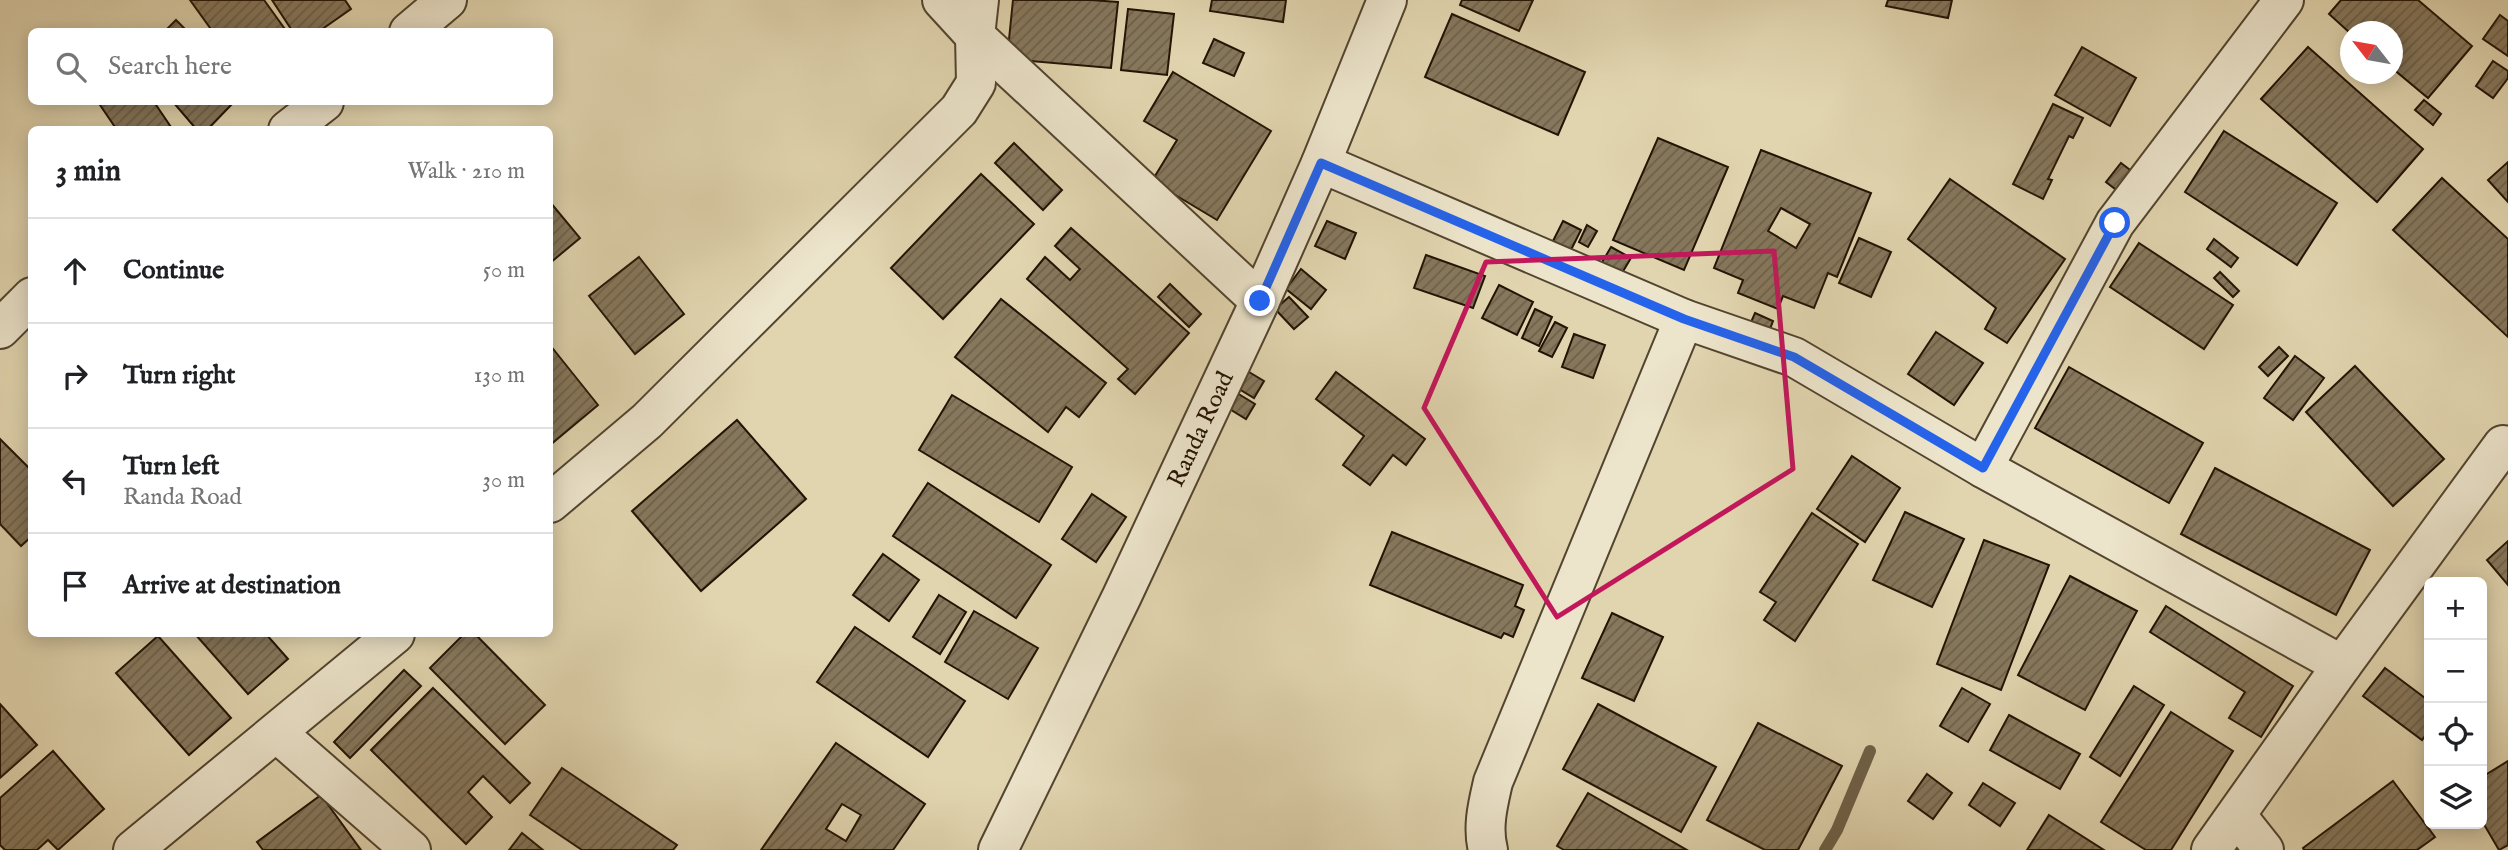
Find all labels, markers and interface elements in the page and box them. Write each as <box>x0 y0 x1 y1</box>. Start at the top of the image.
north arrow <box>2340 21 2403 84</box>
search box <box>28 28 553 105</box>
icon: search <box>52 48 90 86</box>
text: Search here <box>108 50 232 83</box>
text: 3 min <box>56 153 121 191</box>
text: Walk · 210 m <box>408 157 525 186</box>
route start <box>2099 207 2130 238</box>
icon: ahead <box>56 252 94 290</box>
text: Continue <box>123 254 224 287</box>
text: 50 m <box>483 256 525 285</box>
route end <box>1244 285 1275 316</box>
icon: right <box>56 357 94 395</box>
text: Turn right <box>123 359 236 392</box>
text: 130 m <box>474 361 525 390</box>
street label: Randa Road <box>1161 367 1242 492</box>
text: Turn left <box>123 450 220 483</box>
icon: left <box>56 462 94 500</box>
text: 30 m <box>482 466 525 495</box>
text: Randa Road <box>123 483 242 512</box>
icon: arrive <box>56 567 94 605</box>
text: Arrive at destination <box>123 569 341 602</box>
map controls <box>2424 577 2487 829</box>
button: + <box>2424 577 2487 640</box>
button: − <box>2424 640 2487 703</box>
button: locate <box>2424 703 2487 766</box>
button: layers <box>2424 766 2487 829</box>

